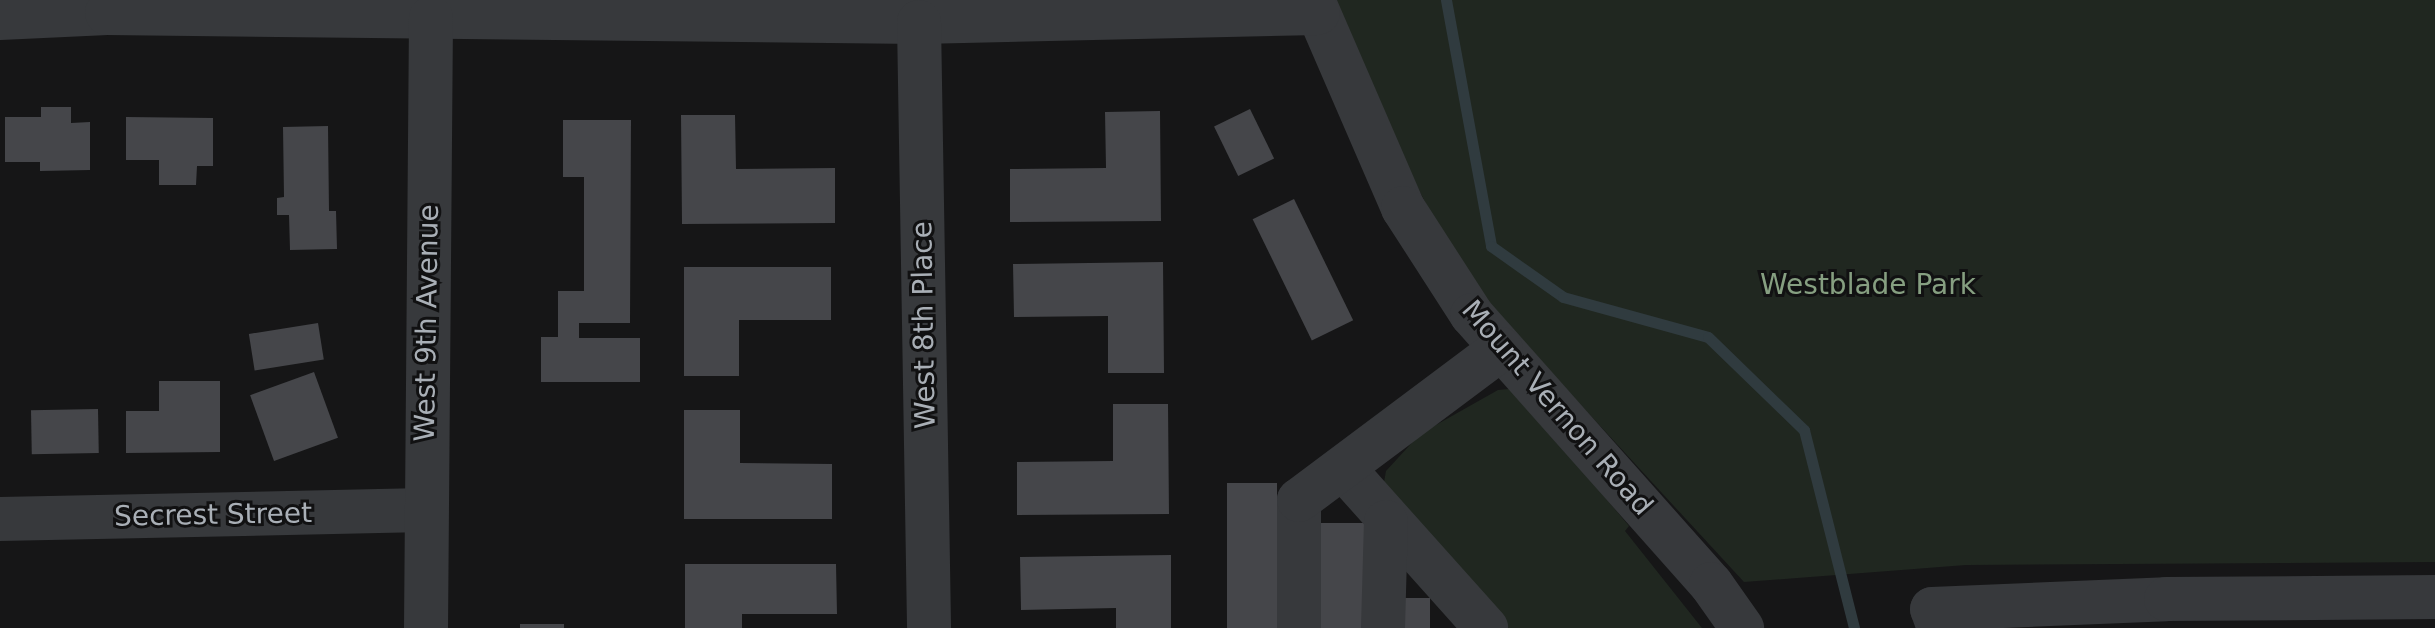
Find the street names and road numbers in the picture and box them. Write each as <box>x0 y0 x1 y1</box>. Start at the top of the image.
street label: West 9th Avenue <box>408 204 446 442</box>
street label: West 8th Place <box>905 221 943 429</box>
street label: Mount Vernon Road <box>1455 294 1659 522</box>
street label: Secrest Street <box>114 496 312 534</box>

